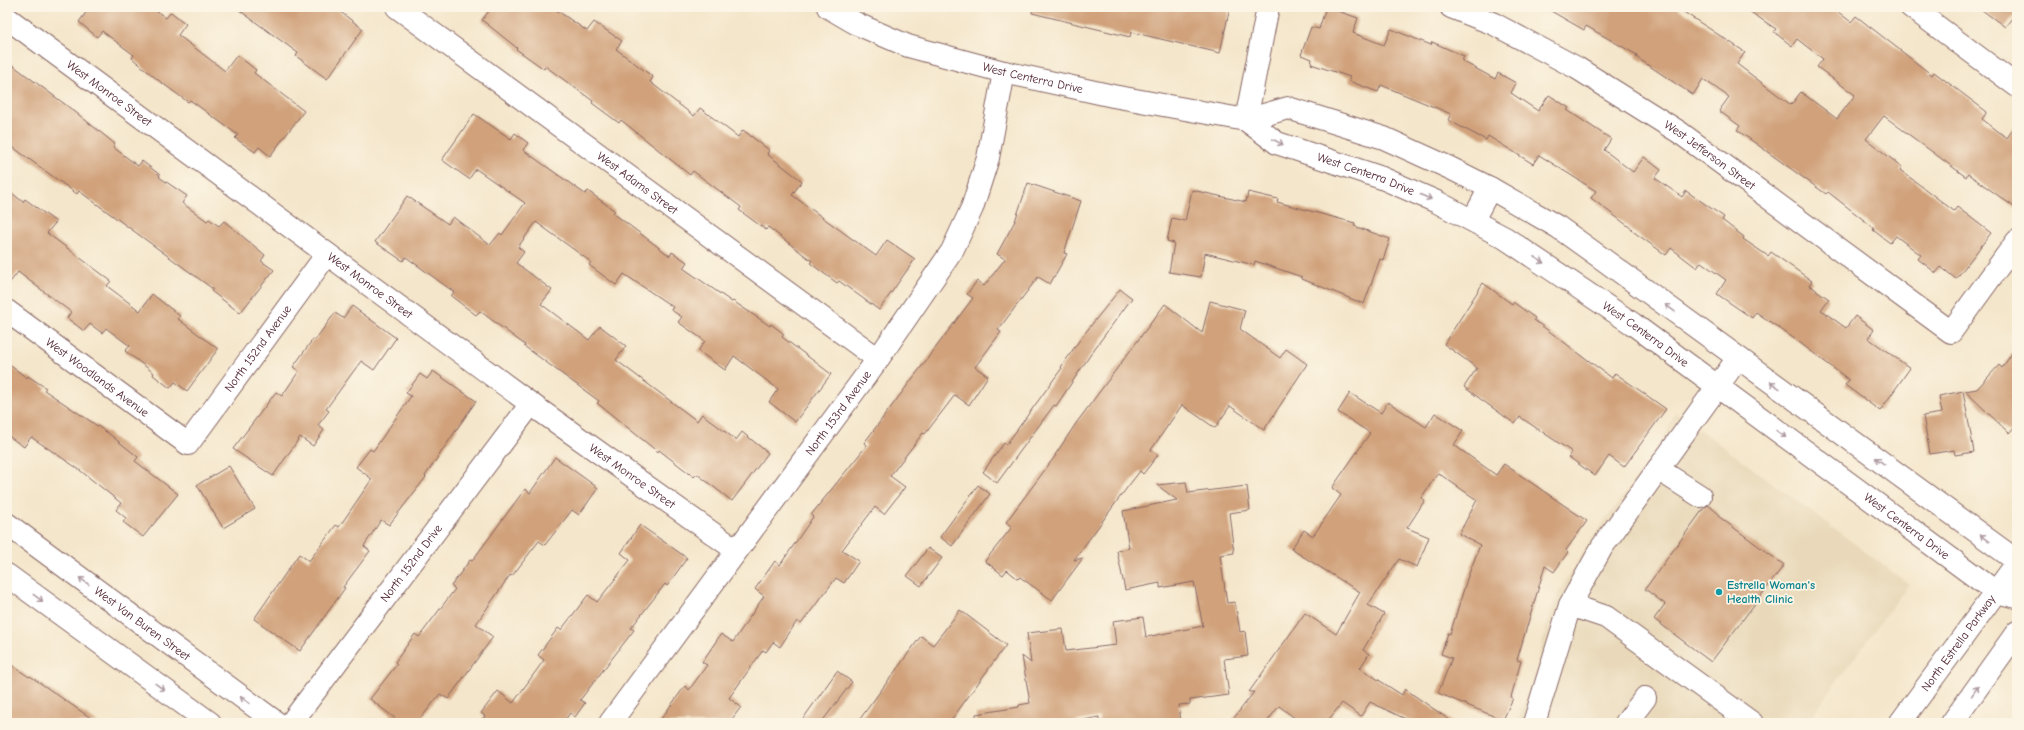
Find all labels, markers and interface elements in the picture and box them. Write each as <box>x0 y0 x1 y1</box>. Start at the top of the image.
street label: West Monroe Street <box>64 57 155 130</box>
street label: West Centerra Drive <box>981 60 1084 96</box>
street label: West Jefferson Street <box>1662 118 1758 193</box>
one-way arrow <box>1272 139 1284 147</box>
street label: West Adams Street <box>594 149 681 218</box>
street label: West Centerra Drive <box>1315 150 1417 198</box>
one-way arrow <box>1419 194 1431 201</box>
street label: West Monroe Street <box>325 250 416 322</box>
one-way arrow <box>1534 255 1545 264</box>
street label: West Centerra Drive <box>1600 299 1691 370</box>
street label: North 152nd Avenue <box>222 302 294 395</box>
one-way arrow <box>1665 304 1676 312</box>
street label: West Woodlands Avenue <box>43 335 152 420</box>
street label: North 153rd Avenue <box>802 368 874 458</box>
one-way arrow <box>1770 381 1781 389</box>
one-way arrow <box>1776 429 1787 438</box>
street label: West Monroe Street <box>586 441 678 512</box>
one-way arrow <box>1875 457 1886 465</box>
street label: West Centerra Drive <box>1861 490 1952 562</box>
street label: North 152nd Drive <box>378 522 445 605</box>
one-way arrow <box>1980 534 1991 542</box>
one-way arrow <box>79 577 90 585</box>
place label: Estrella Woman's Health Clinic <box>1727 578 1815 606</box>
street label: West Van Buren Street <box>92 584 193 664</box>
marker: Estrella Woman's Health Clinic <box>1714 587 1724 597</box>
street label: North Estrella Parkway <box>1918 592 1999 694</box>
one-way arrow <box>33 594 44 602</box>
one-way arrow <box>155 683 166 691</box>
one-way arrow <box>1971 686 1979 697</box>
one-way arrow <box>240 696 251 704</box>

